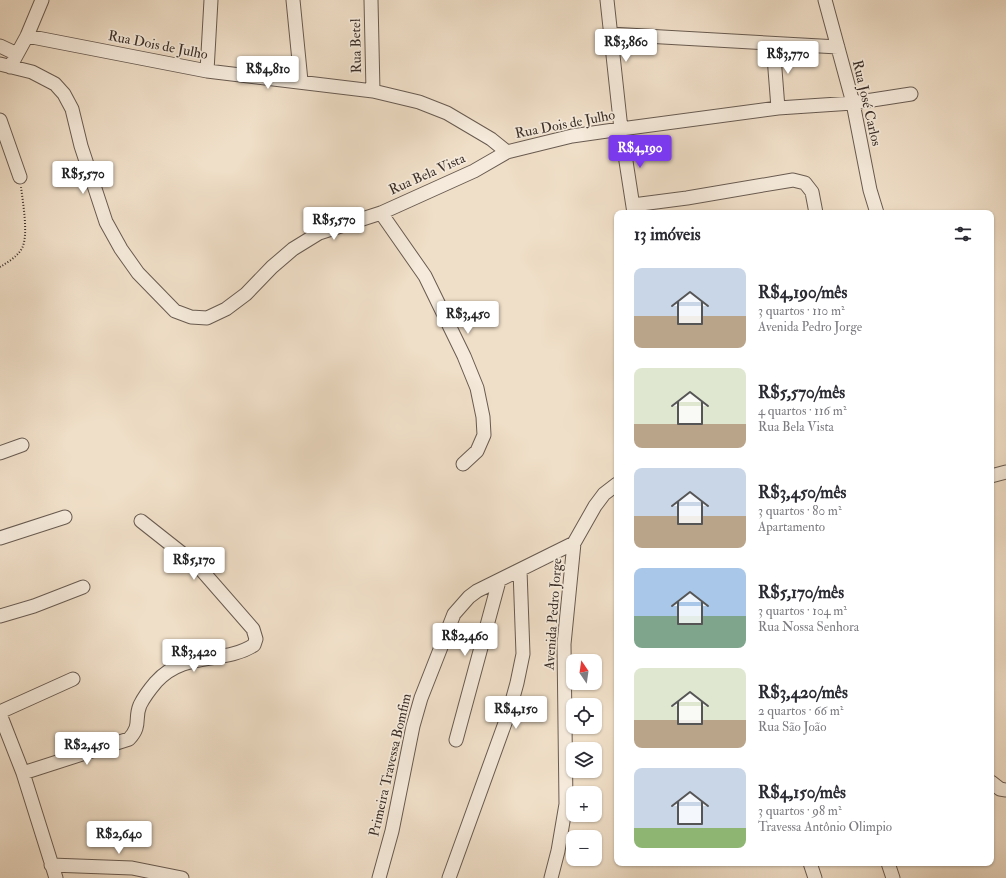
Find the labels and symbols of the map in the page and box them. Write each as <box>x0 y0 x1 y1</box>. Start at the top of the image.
street label: Rua Betel <box>347 18 365 74</box>
street label: Rua Dois de Julho <box>107 27 210 63</box>
pin: R$3,860 <box>589 29 663 63</box>
pin: R$3,770 <box>751 41 825 75</box>
pin: R$4,810 <box>231 56 305 90</box>
street label: Rua José Carlos <box>849 58 885 148</box>
street label: Rua Dois de Julho <box>514 106 617 142</box>
pin: R$4,190 <box>603 135 677 169</box>
street label: Rua Bela Vista <box>386 149 468 198</box>
pin: R$5,570 <box>46 161 120 195</box>
pin: R$5,570 <box>297 207 371 241</box>
pin: R$3,450 <box>431 301 505 335</box>
pin: R$5,170 <box>157 547 231 581</box>
street label: Avenida Pedro Jorge <box>541 557 565 672</box>
pin: R$2,460 <box>428 623 502 657</box>
pin: R$3,420 <box>157 639 231 673</box>
north arrow <box>566 654 602 690</box>
street label: Primeira Travessa Bomfim <box>365 692 415 838</box>
pin: R$4,150 <box>479 696 553 730</box>
pin: R$2,450 <box>50 732 124 766</box>
pin: R$2,640 <box>82 821 156 855</box>

